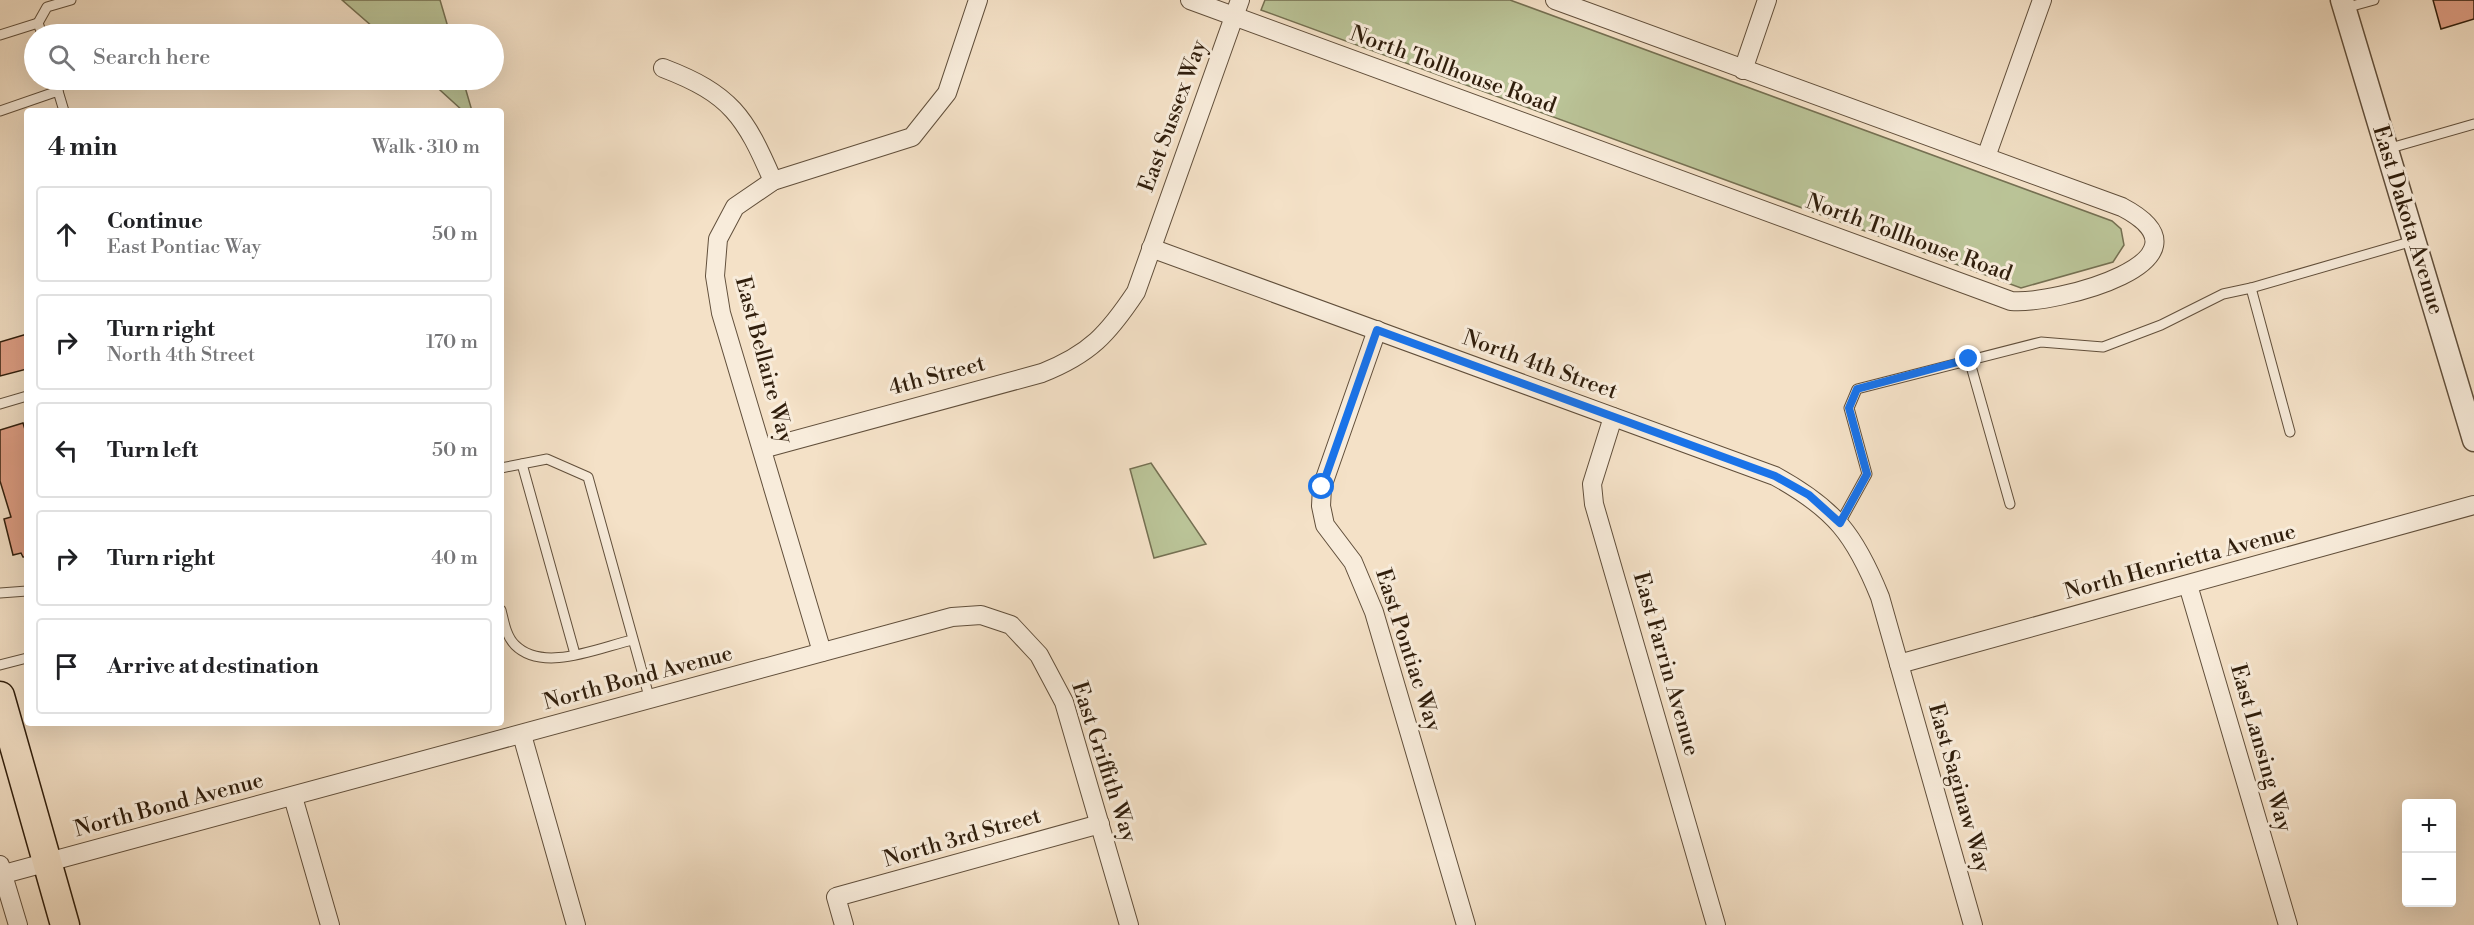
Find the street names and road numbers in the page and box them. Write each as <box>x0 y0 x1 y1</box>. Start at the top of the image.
street label: North Tollhouse Road <box>1346 20 1560 120</box>
street label: East Sussex Way <box>1133 36 1213 196</box>
street label: East Dakota Avenue <box>2366 122 2450 318</box>
street label: North Tollhouse Road <box>1802 188 2016 288</box>
street label: East Bellaire Way <box>729 274 799 447</box>
street label: North 4th Street <box>1459 324 1621 406</box>
street label: 4th Street <box>886 350 988 402</box>
street label: North Henrietta Avenue <box>2061 518 2299 606</box>
street label: East Pontiac Way <box>1369 565 1447 735</box>
street label: East Farrin Avenue <box>1627 569 1705 759</box>
street label: North Bond Avenue <box>540 640 736 716</box>
street label: East Lansing Way <box>2224 661 2298 835</box>
street label: East Griffith Way <box>1065 678 1143 846</box>
street label: East Saginaw Way <box>1922 700 1996 876</box>
street label: North Bond Avenue <box>71 767 267 843</box>
street label: North 3rd Street <box>880 803 1044 873</box>

